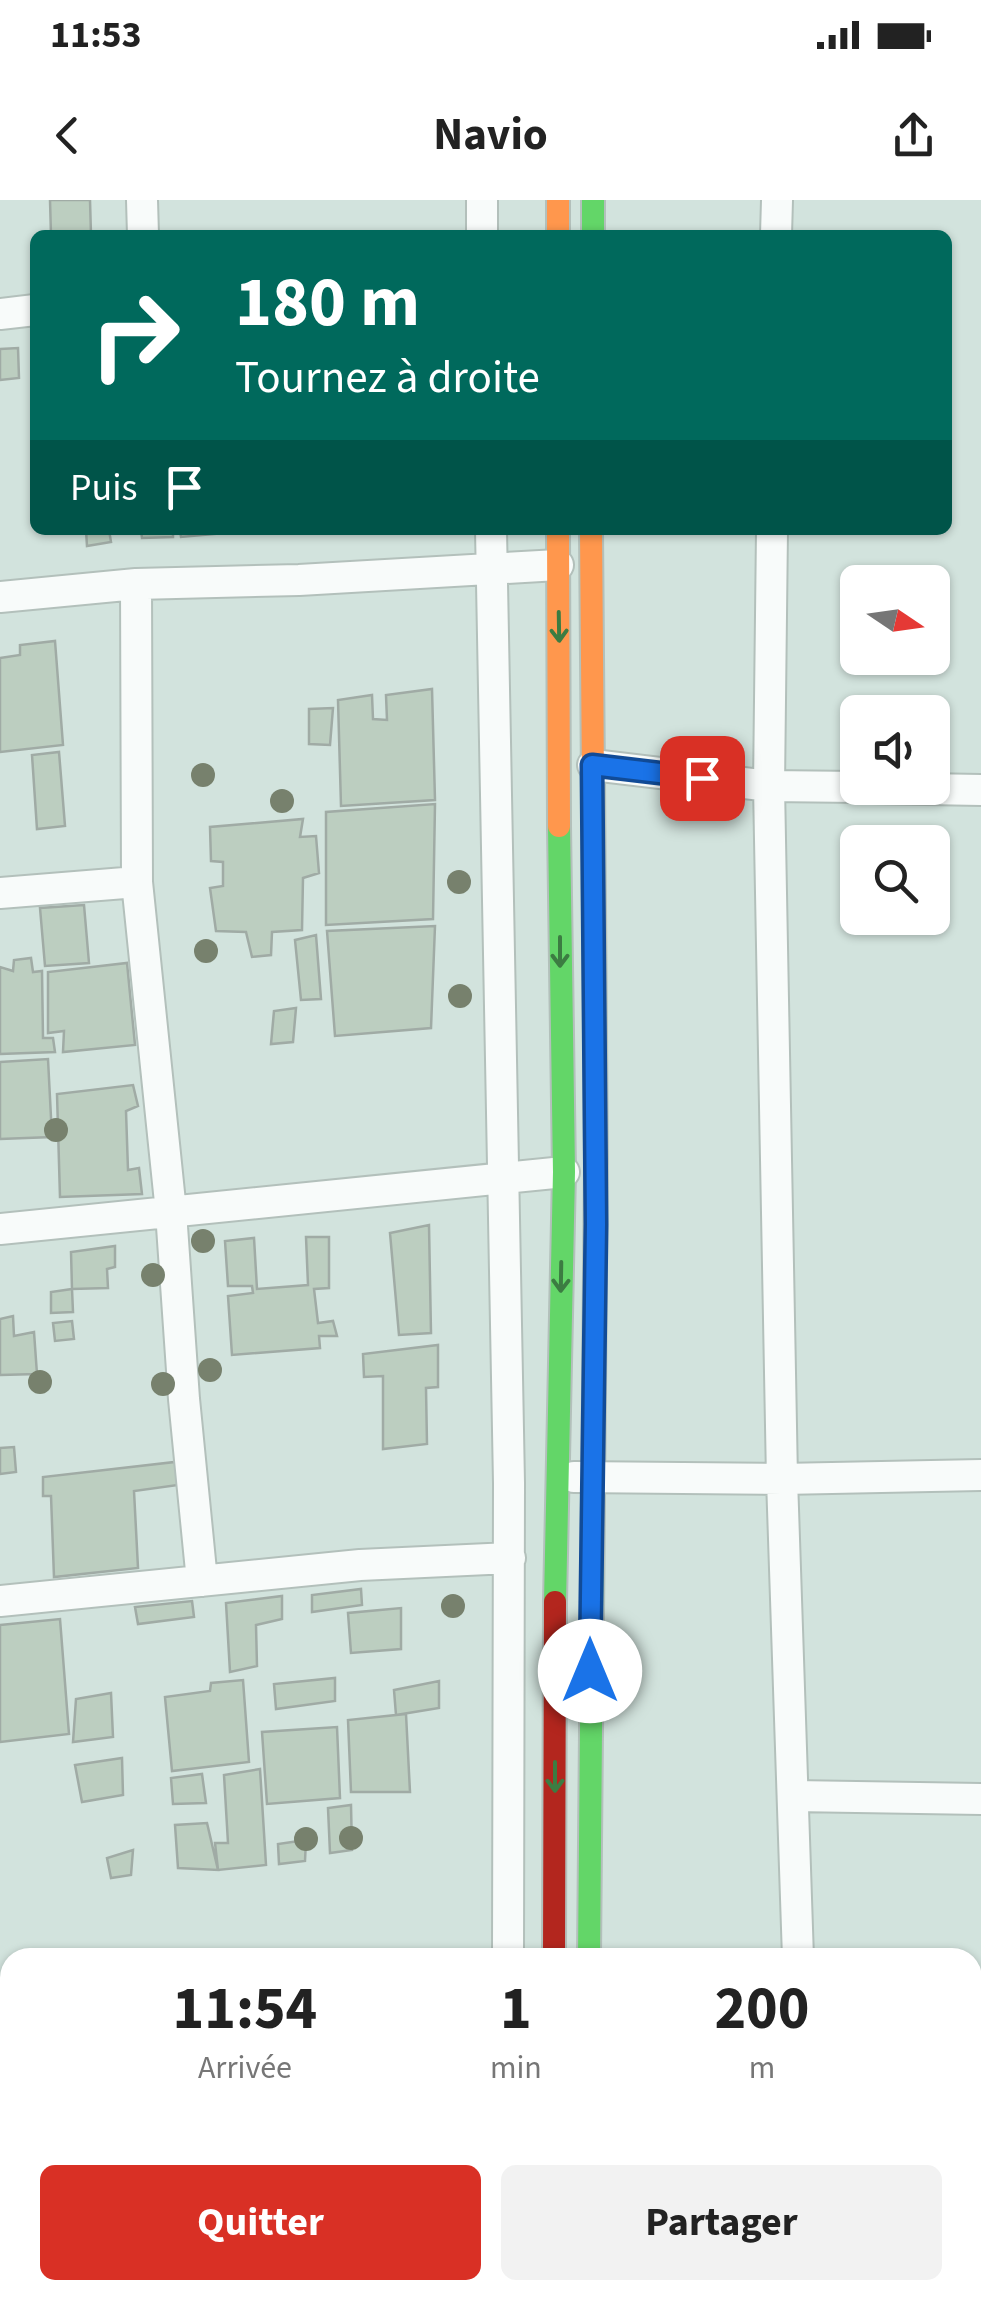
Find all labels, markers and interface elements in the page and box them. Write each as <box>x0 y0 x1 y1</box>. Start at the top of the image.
text: 11:53 <box>50 8 142 62</box>
text: Navio <box>433 103 548 167</box>
icon: back <box>40 108 95 163</box>
icon: share <box>886 108 941 163</box>
text: 180 m <box>235 253 420 353</box>
icon: right <box>70 270 200 400</box>
text: Tournez à droite <box>235 346 540 410</box>
icon: arrive <box>157 460 212 515</box>
text: Puis <box>70 461 137 515</box>
north arrow <box>840 565 950 675</box>
map controls <box>840 565 950 935</box>
one-way arrow <box>549 611 568 643</box>
button: sound <box>840 695 950 805</box>
pin <box>660 736 745 821</box>
icon: arrive <box>675 751 730 806</box>
button: search <box>840 825 950 935</box>
one-way arrow <box>550 936 570 968</box>
one-way arrow <box>552 1260 570 1293</box>
position arrow <box>538 1619 642 1723</box>
one-way arrow <box>546 1760 564 1793</box>
text: 11:54 <box>173 1967 317 2052</box>
text: 1 <box>500 1967 532 2052</box>
text: 200 <box>714 1967 809 2052</box>
text: Arrivée <box>198 2045 292 2091</box>
text: min <box>490 2045 542 2091</box>
text: m <box>749 2045 775 2091</box>
button: Quitter <box>40 2165 481 2280</box>
button: Partager <box>501 2165 942 2280</box>

